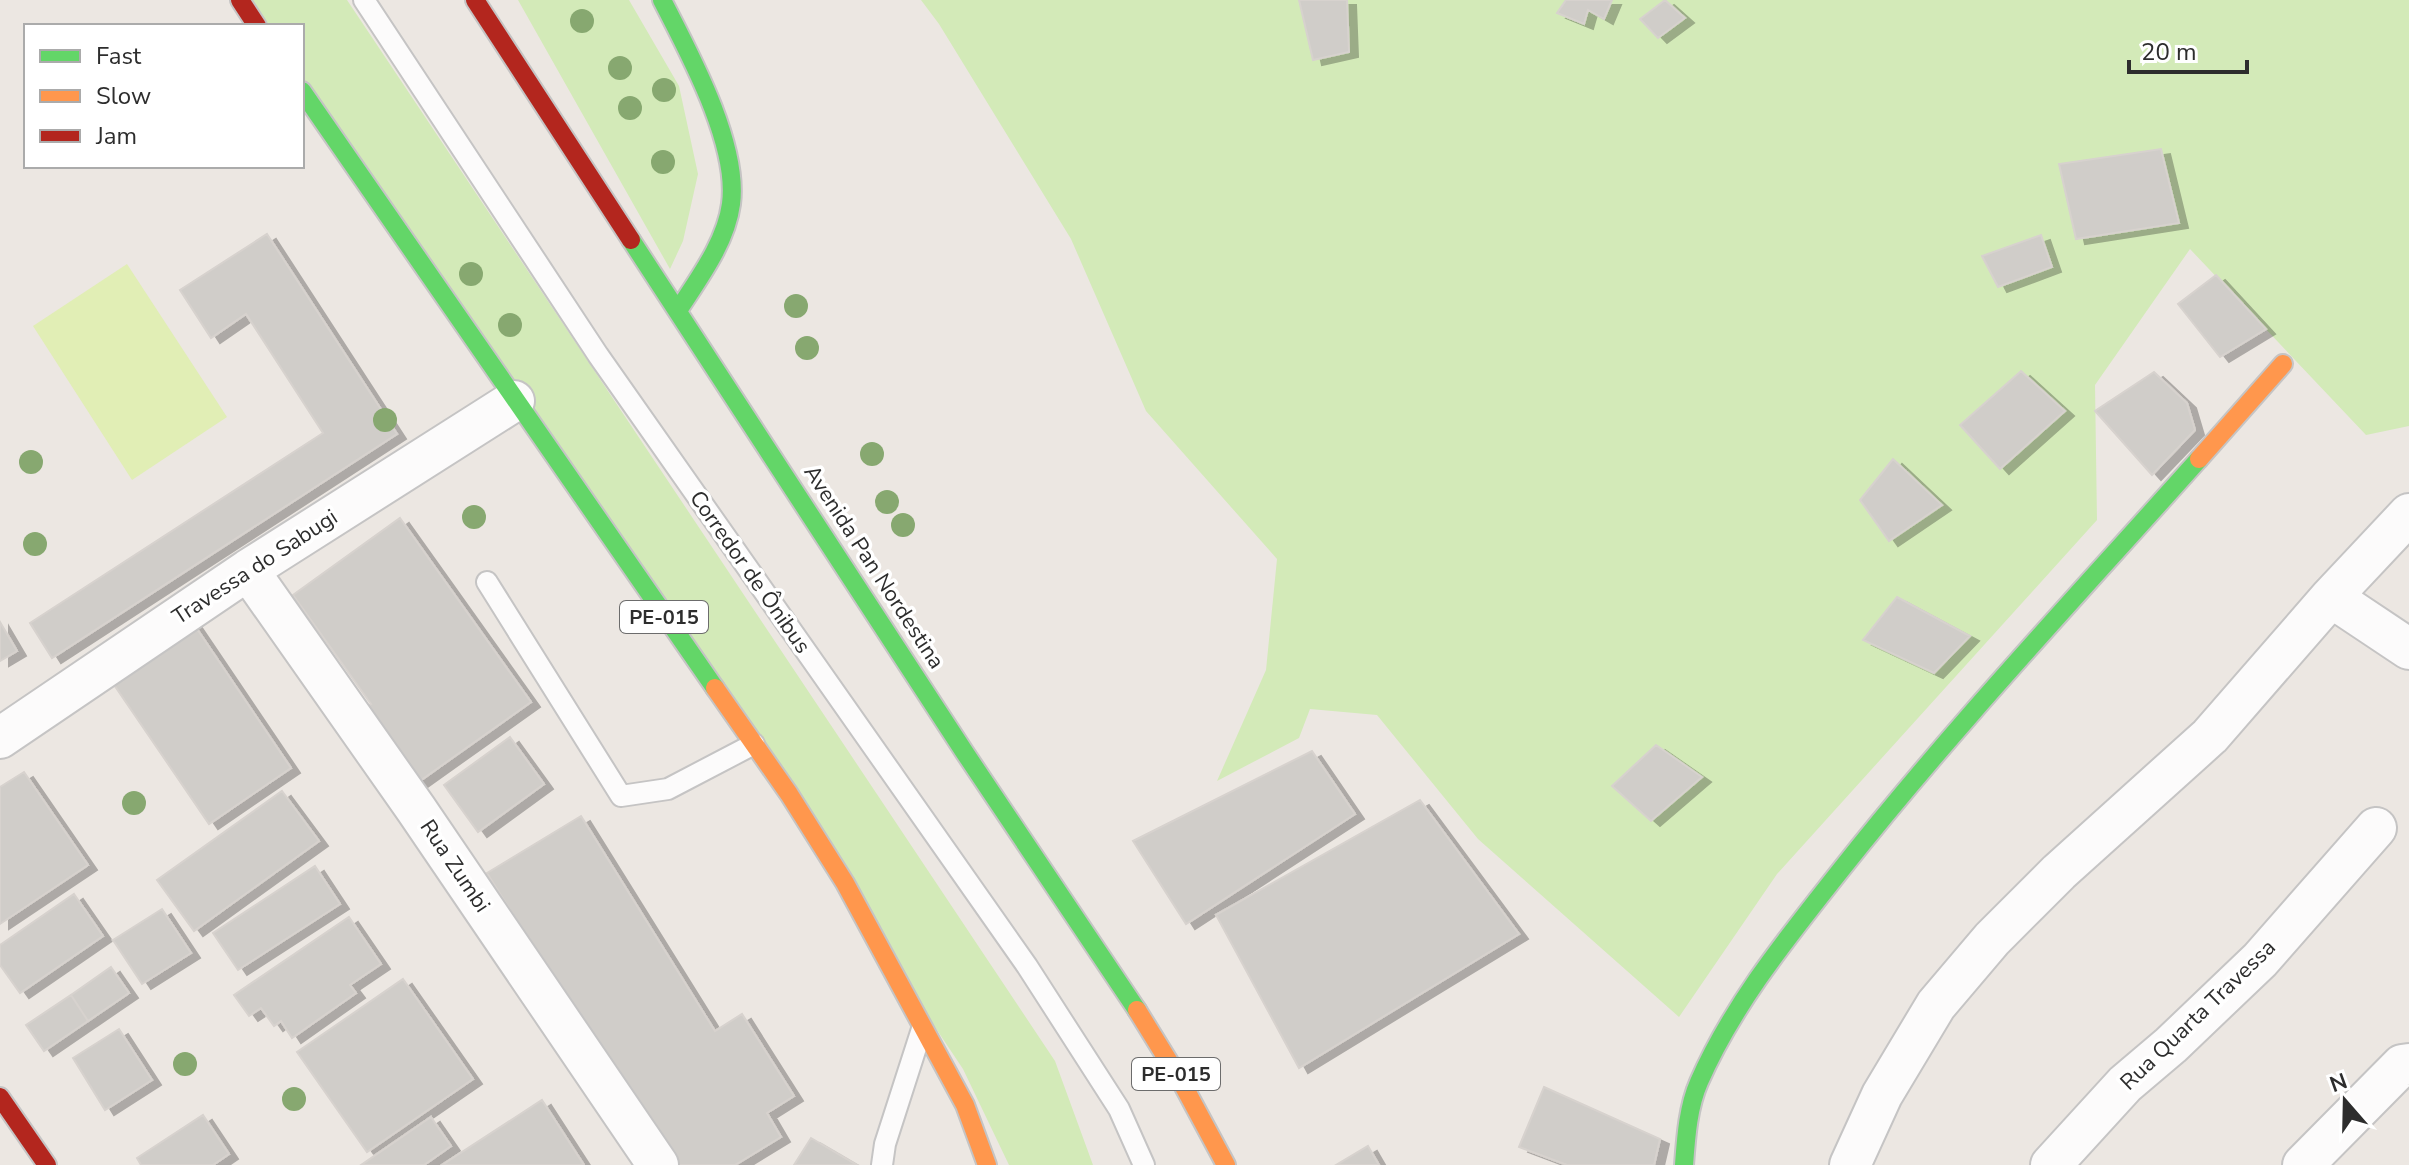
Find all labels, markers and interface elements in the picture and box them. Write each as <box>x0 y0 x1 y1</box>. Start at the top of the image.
legend <box>24 24 304 168</box>
scale bar <box>2129 24 2247 74</box>
text: 20 m <box>2141 36 2197 68</box>
text: Fast <box>96 40 142 72</box>
text: Slow <box>96 80 151 112</box>
text: Jam <box>95 120 137 152</box>
street label: Avenida Pan Nordestina <box>797 459 951 675</box>
street label: Corredor de Ônibus <box>682 485 818 659</box>
street label: Travessa do Sabugi <box>167 502 343 632</box>
road number: PE-015 <box>620 601 708 633</box>
street label: Rua Zumbi <box>413 814 497 918</box>
street label: Rua Quarta Travessa <box>2114 933 2282 1097</box>
road number: PE-015 <box>1132 1058 1220 1090</box>
north arrow <box>2305 1061 2385 1141</box>
text: N <box>2326 1066 2351 1100</box>

